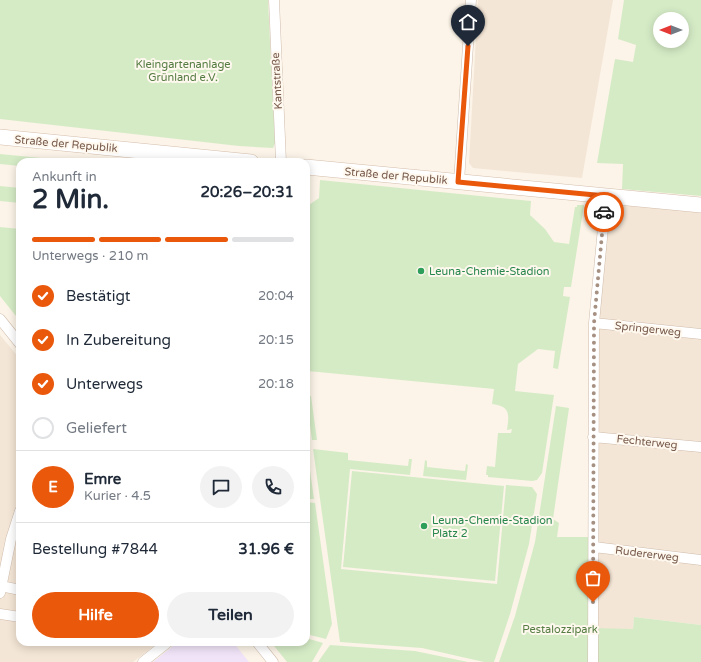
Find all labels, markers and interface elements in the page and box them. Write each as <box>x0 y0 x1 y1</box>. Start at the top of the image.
pin <box>451 5 485 46</box>
icon: home <box>457 11 479 33</box>
north arrow <box>653 12 689 48</box>
map controls <box>653 12 689 48</box>
street label: Kantstraße <box>269 52 285 110</box>
park label: Kleingartenanlage Grünland e.V. <box>135 58 231 84</box>
street label: Straße der Republik <box>14 133 118 155</box>
street label: Straße der Republik <box>344 165 448 187</box>
text: Ankunft in <box>32 169 97 185</box>
text: 20:26–20:31 <box>201 183 294 201</box>
text: 2 Min. <box>32 184 109 215</box>
courier <box>584 192 624 232</box>
icon: car <box>593 201 615 223</box>
text: Unterwegs · 210 m <box>32 248 149 264</box>
place label: Leuna-Chemie-Stadion <box>429 265 550 278</box>
marker: Leuna-Chemie-Stadion <box>416 266 426 276</box>
icon: check <box>32 285 54 307</box>
text: Bestätigt <box>66 287 131 305</box>
text: 20:04 <box>258 288 294 304</box>
street label: Springerweg <box>614 319 682 339</box>
icon: check <box>32 329 54 351</box>
text: In Zubereitung <box>66 331 171 349</box>
text: 20:15 <box>258 332 294 348</box>
icon: check <box>32 373 54 395</box>
text: Unterwegs <box>66 375 143 393</box>
text: 20:18 <box>258 376 294 392</box>
text: Geliefert <box>66 419 127 437</box>
street label: Fechterweg <box>616 432 678 452</box>
button: chat <box>200 466 242 508</box>
button: phone <box>252 466 294 508</box>
text: Emre <box>84 470 121 488</box>
text: E <box>48 478 58 496</box>
text: Kurier · 4.5 <box>84 488 151 504</box>
place label: Leuna-Chemie-Stadion Platz 2 <box>432 514 553 540</box>
marker: Leuna-Chemie-Stadion Platz 2 <box>419 521 429 531</box>
text: Bestellung #7844 <box>32 540 158 558</box>
text: 31.96 € <box>238 540 294 558</box>
street label: Rudererweg <box>614 544 680 564</box>
pin <box>576 561 610 602</box>
icon: bag <box>582 567 604 589</box>
button: Hilfe <box>32 592 159 638</box>
button: Teilen <box>167 592 294 638</box>
park label: Pestalozzipark <box>522 623 598 636</box>

